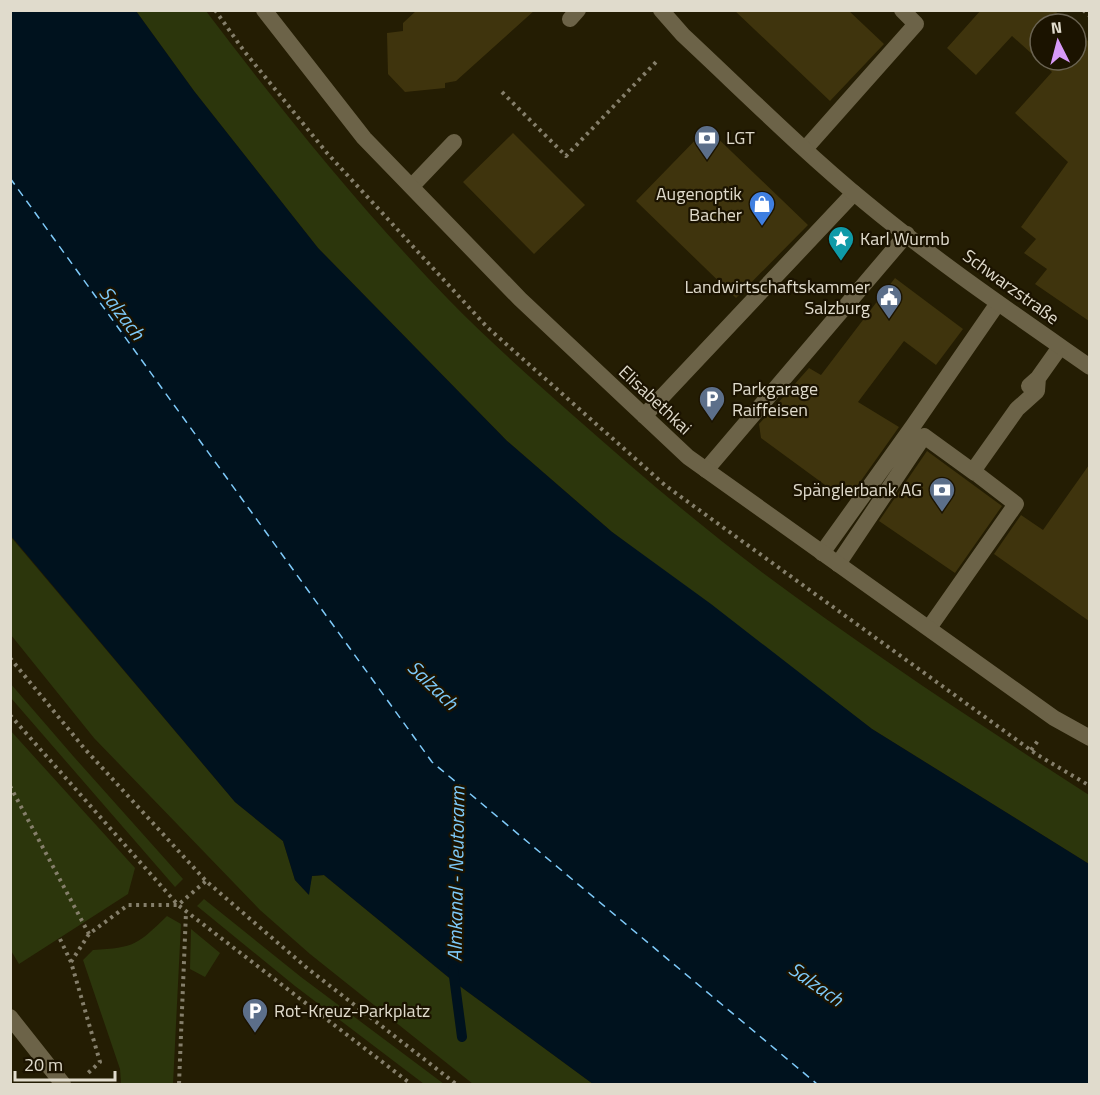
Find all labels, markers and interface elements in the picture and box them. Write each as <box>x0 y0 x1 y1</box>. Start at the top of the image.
north arrow <box>1028 12 1088 72</box>
text: N <box>1050 15 1063 40</box>
bank icon: LGT <box>692 123 722 161</box>
place label: LGT <box>726 124 755 151</box>
place label: Augenoptik Bacher <box>656 180 742 228</box>
shop icon: Augenoptik Bacher <box>747 189 777 227</box>
place icon: Karl Wurmb <box>826 224 856 262</box>
place label: Karl Wurmb <box>860 225 950 252</box>
street label: Schwarzstraße <box>957 242 1065 331</box>
place label: Landwirtschaftskammer Salzburg <box>684 273 870 321</box>
water label: Salzach <box>92 279 154 347</box>
public building icon: Landwirtschaftskammer Salzburg <box>874 282 904 320</box>
street label: Elisabethkai <box>613 359 698 441</box>
place label: Parkgarage Raiffeisen <box>732 375 818 423</box>
parking icon: Parkgarage Raiffeisen <box>697 384 727 422</box>
bank icon: Spänglerbank AG <box>927 475 957 513</box>
place label: Spänglerbank AG <box>793 476 922 503</box>
water label: Salzach <box>401 652 467 718</box>
water label: Almkanal - Neutorarm <box>438 786 473 962</box>
water label: Salzach <box>783 954 851 1014</box>
parking icon: Rot-Kreuz-Parkplatz <box>240 996 270 1034</box>
place label: Rot-Kreuz-Parkplatz <box>274 997 430 1024</box>
scale bar <box>15 1044 116 1082</box>
text: 20 m <box>24 1051 63 1078</box>

